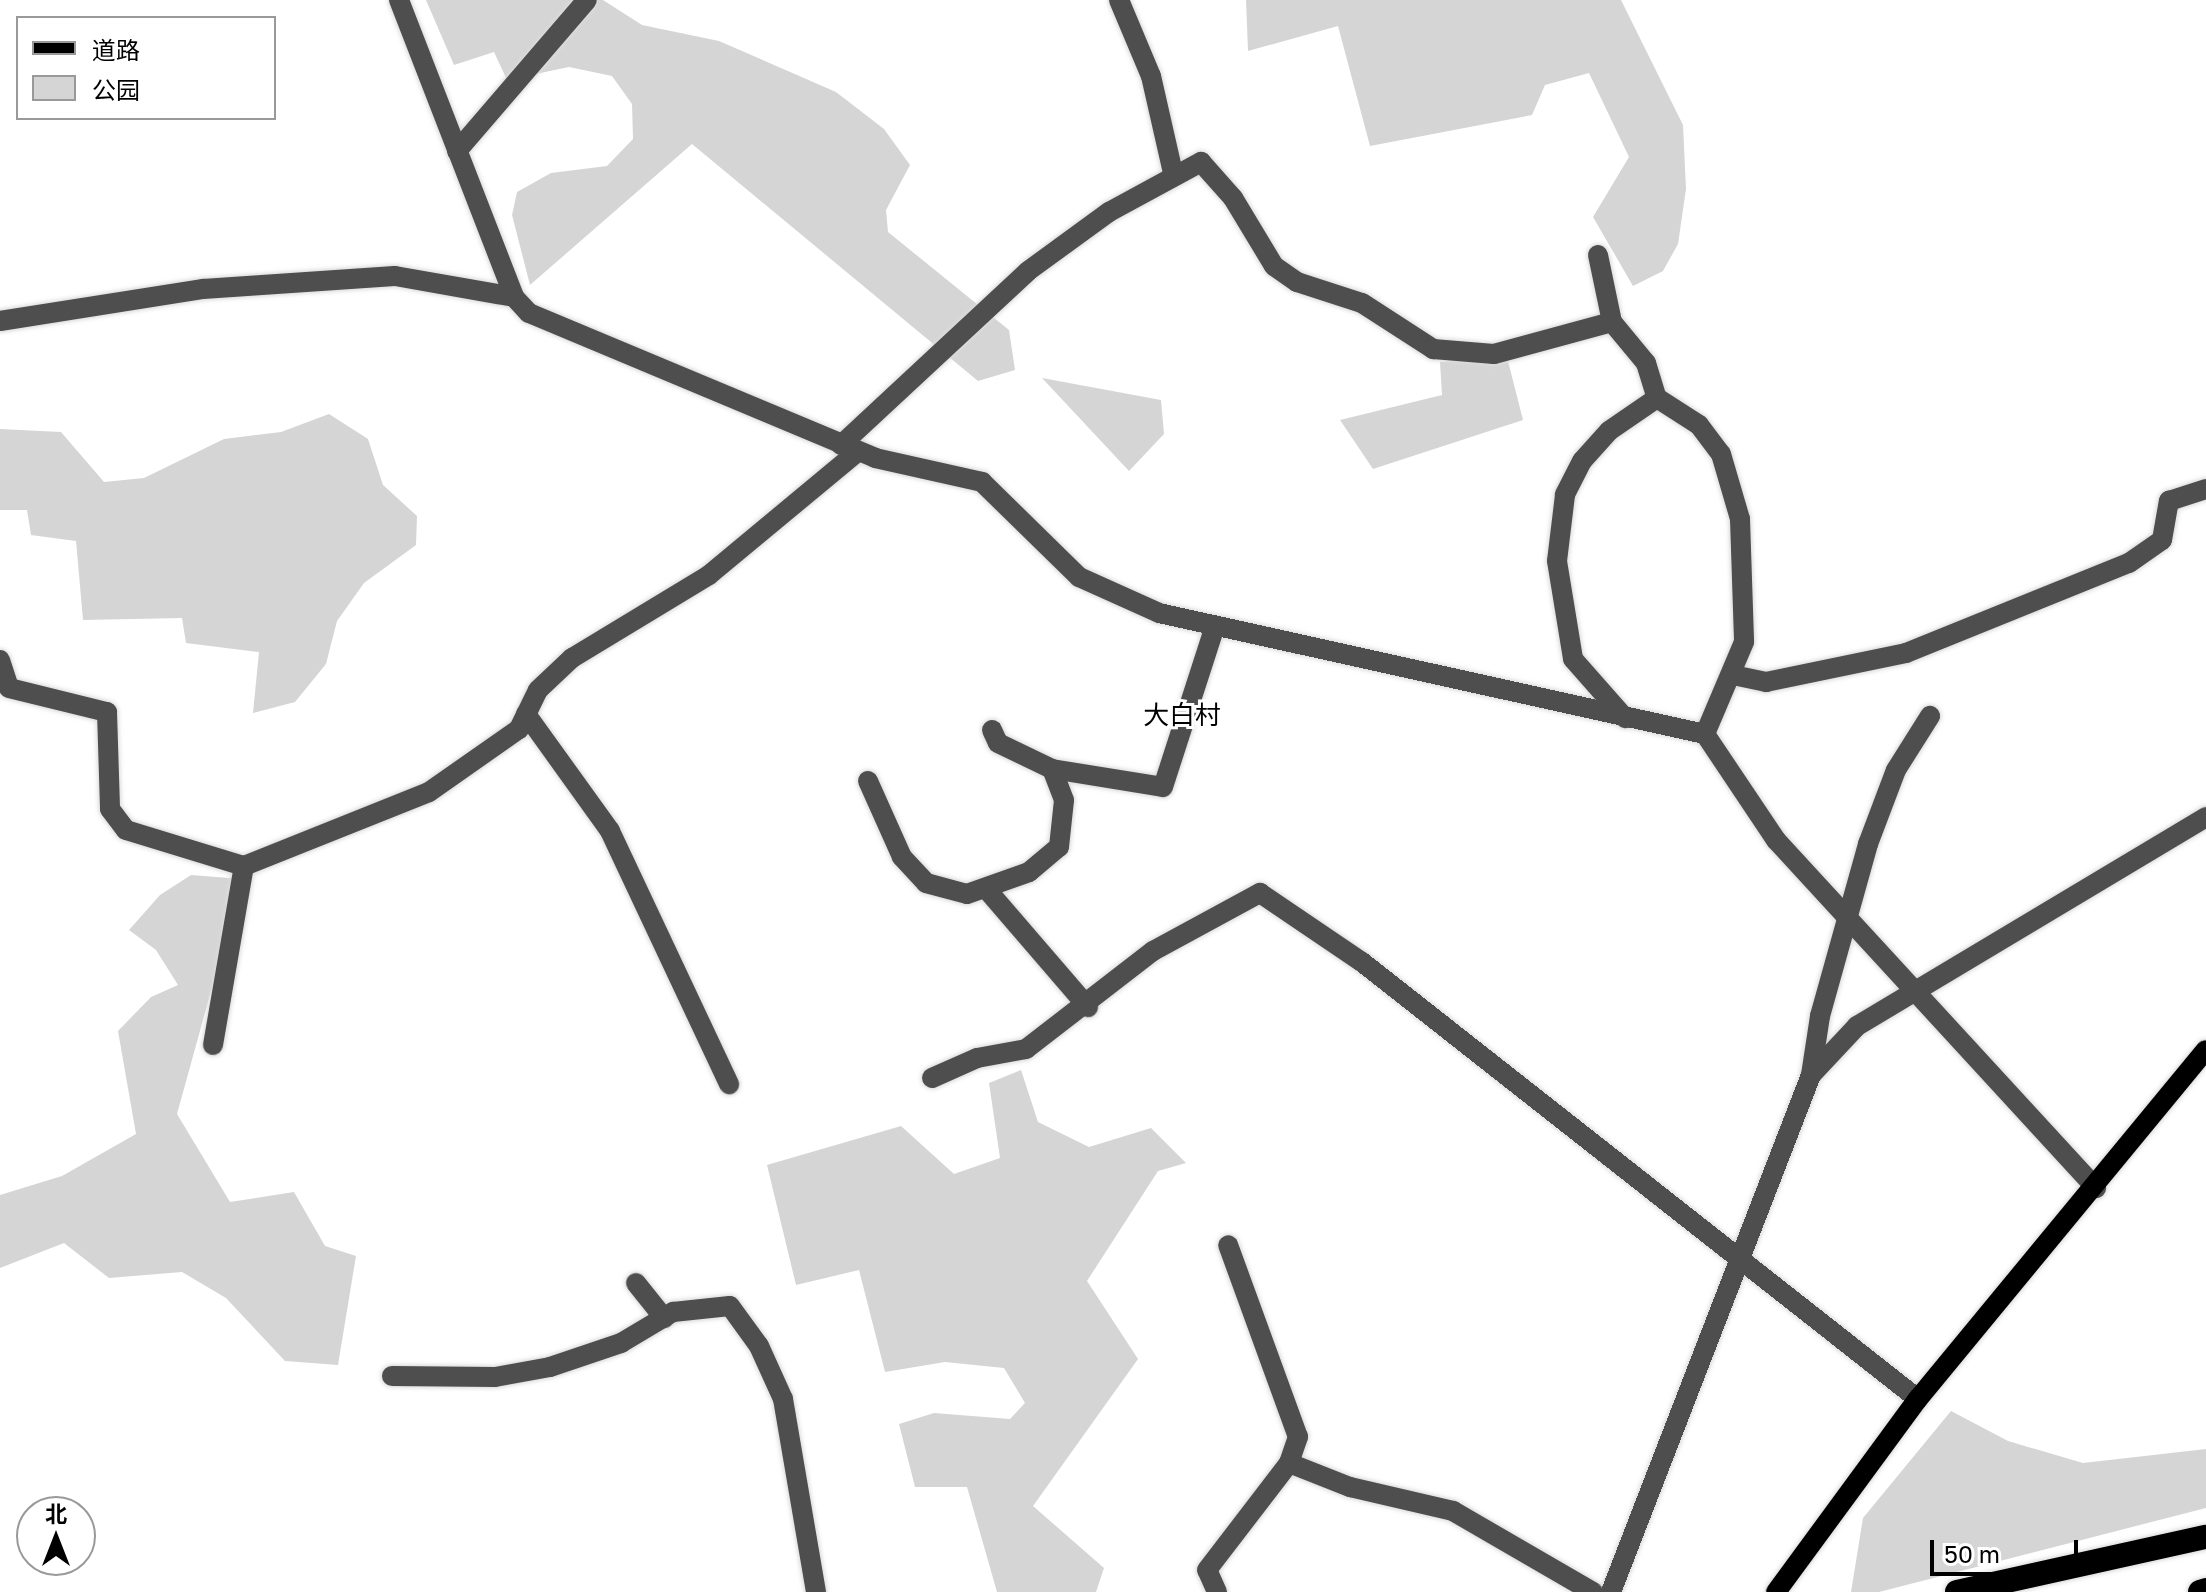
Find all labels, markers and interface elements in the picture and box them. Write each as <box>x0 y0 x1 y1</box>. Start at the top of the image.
legend <box>16 16 276 120</box>
text: 道路 <box>92 35 140 64</box>
text: 公园 <box>92 75 140 104</box>
district label: 大白村 <box>1143 699 1221 731</box>
north arrow <box>16 1496 96 1576</box>
text: 北 <box>45 1500 67 1527</box>
scale bar <box>1934 1524 2082 1574</box>
text: 50 m <box>1944 1539 2000 1568</box>

